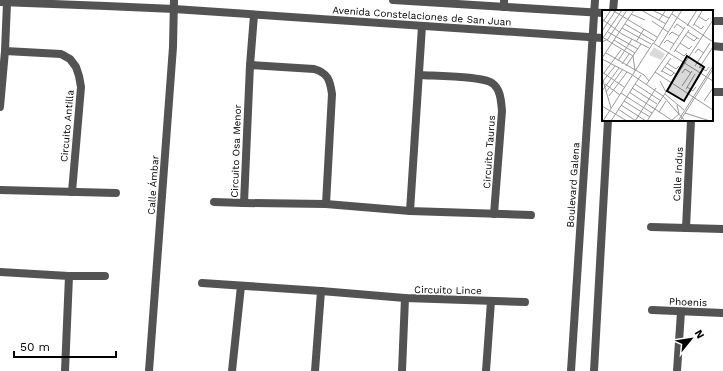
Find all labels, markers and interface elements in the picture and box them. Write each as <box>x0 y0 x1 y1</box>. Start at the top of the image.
street label: Avenida Constelaciones de San Juan <box>332 4 512 28</box>
inset map <box>602 10 713 121</box>
street label: Circuito Antilla <box>58 89 76 163</box>
street label: Circuito Osa Menor <box>229 104 243 198</box>
street label: Circuito Taurus <box>481 115 497 189</box>
street label: Boulevard Galena <box>565 142 581 228</box>
street label: Calle Indus <box>671 146 685 202</box>
street label: Calle Ámbar <box>145 155 161 215</box>
street label: Circuito Lince <box>414 284 482 296</box>
street label: Phoenis <box>669 296 707 308</box>
north arrow <box>671 319 711 359</box>
text: N <box>692 327 707 341</box>
scale bar <box>14 333 116 359</box>
text: 50 m <box>20 340 50 354</box>

